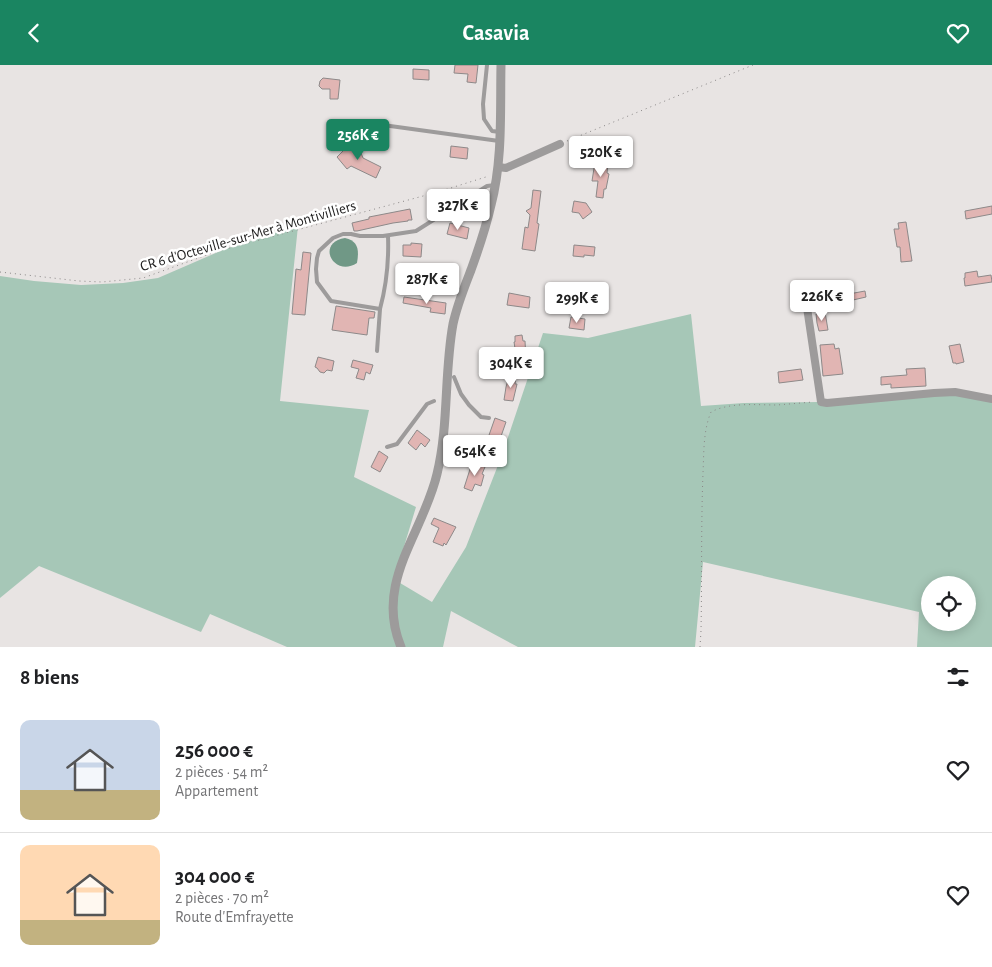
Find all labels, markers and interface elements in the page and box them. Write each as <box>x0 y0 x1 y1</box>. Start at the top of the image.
icon: back <box>20 19 48 47</box>
icon: heart <box>944 19 972 47</box>
text: Casavia <box>463 22 529 44</box>
pin: 256K € <box>317 119 399 161</box>
text: 256K € <box>337 127 379 143</box>
pin: 520K € <box>560 135 642 178</box>
text: 520K € <box>580 144 622 160</box>
pin: 327K € <box>417 189 499 231</box>
text: 327K € <box>438 197 478 213</box>
street label: CR 6 d'Octeville-sur-Mer à Montivilliers <box>138 198 358 274</box>
pin: 287K € <box>386 263 468 305</box>
text: 287K € <box>406 271 448 287</box>
pin: 226K € <box>781 279 863 322</box>
pin: 299K € <box>536 281 618 324</box>
text: 226K € <box>801 288 843 304</box>
text: 299K € <box>556 290 598 306</box>
pin: 304K € <box>470 347 552 389</box>
text: 304K € <box>490 355 532 371</box>
pin: 654K € <box>434 435 516 477</box>
text: 654K € <box>454 443 496 459</box>
map controls <box>921 576 976 631</box>
button: locate <box>921 576 976 631</box>
icon: filters <box>944 663 972 691</box>
text: 8 biens <box>20 667 79 688</box>
icon: home <box>60 740 120 800</box>
text: 256 000 € <box>175 740 253 761</box>
icon: heart <box>944 756 972 784</box>
text: 2 pièces · 54 m² <box>175 764 268 780</box>
text: Appartement <box>175 783 258 799</box>
icon: home <box>60 865 120 925</box>
text: 304 000 € <box>175 866 255 887</box>
icon: heart <box>944 881 972 909</box>
text: 2 pièces · 70 m² <box>175 890 269 906</box>
text: Route d'Emfrayette <box>175 909 294 925</box>

